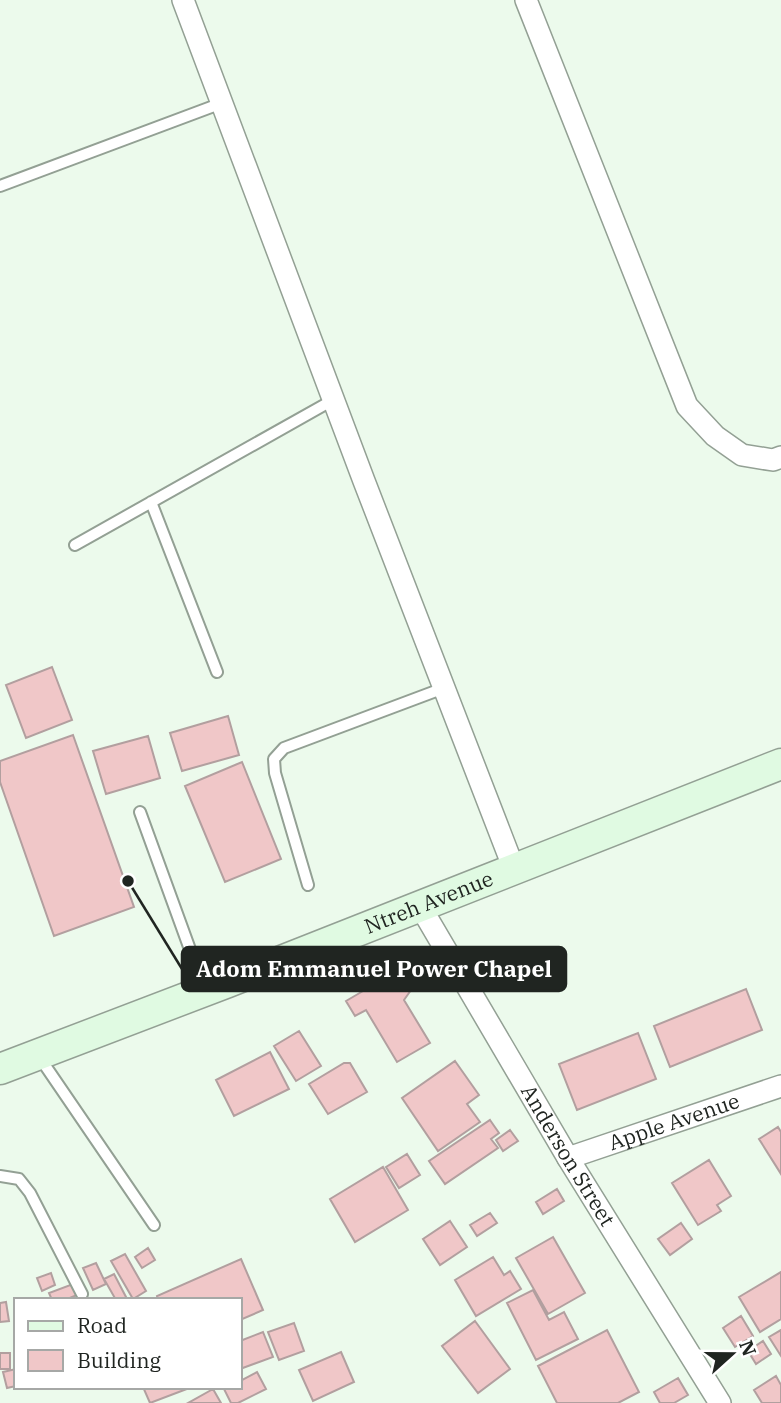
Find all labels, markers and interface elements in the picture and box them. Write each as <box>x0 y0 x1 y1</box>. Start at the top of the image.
street label: Ntreh Avenue <box>360 864 497 940</box>
callout: Adom Emmanuel Power Chapel <box>182 947 566 991</box>
text: Adom Emmanuel Power Chapel <box>196 953 552 983</box>
street label: Anderson Street <box>515 1079 622 1231</box>
street label: Apple Avenue <box>605 1086 743 1156</box>
legend <box>14 1298 242 1389</box>
text: Road <box>77 1311 127 1339</box>
north arrow <box>697 1319 767 1389</box>
text: N <box>734 1337 762 1359</box>
text: Building <box>77 1346 162 1374</box>

